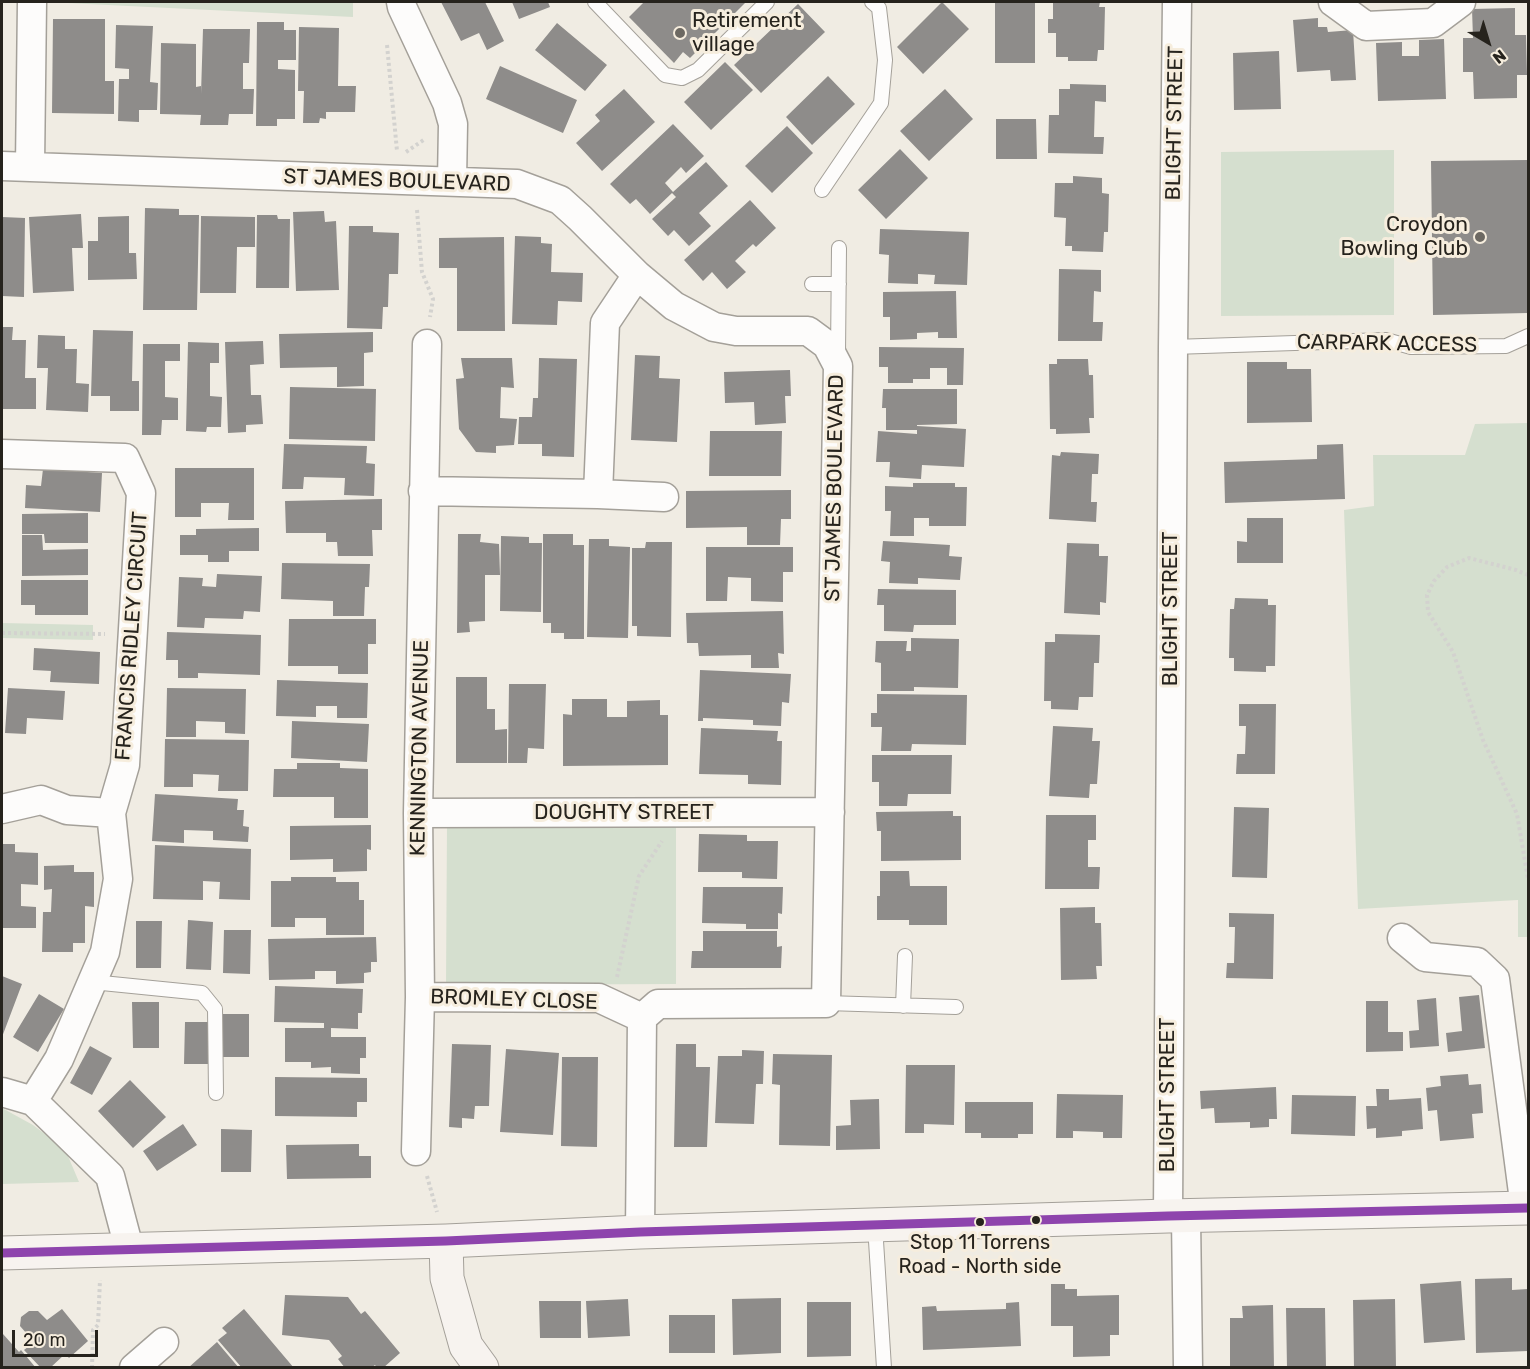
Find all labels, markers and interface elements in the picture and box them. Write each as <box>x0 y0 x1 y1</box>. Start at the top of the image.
place label: Retirement village <box>692 8 801 58</box>
north arrow <box>1458 12 1518 72</box>
marker: Retirement village <box>673 26 687 40</box>
street label: BLIGHT STREET <box>1161 45 1189 201</box>
text: N <box>1489 46 1510 68</box>
street label: ST JAMES BOULEVARD <box>283 164 511 198</box>
place label: Croydon Bowling Club <box>1341 212 1468 262</box>
marker: Croydon Bowling Club <box>1473 230 1487 244</box>
street label: CARPARK ACCESS <box>1297 330 1477 358</box>
street label: ST JAMES BOULEVARD <box>820 374 850 602</box>
street label: FRANCIS RIDLEY CIRCUIT <box>111 510 153 762</box>
street label: BLIGHT STREET <box>1158 532 1184 686</box>
street label: KENNINGTON AVENUE <box>406 640 434 856</box>
street label: DOUGHTY STREET <box>534 800 714 826</box>
street label: BROMLEY CLOSE <box>430 984 598 1016</box>
street label: BLIGHT STREET <box>1155 1018 1181 1172</box>
unlabelled marker <box>1030 1214 1042 1226</box>
marker: Stop 11 Torrens Road - North side <box>974 1216 986 1228</box>
place label: Stop 11 Torrens Road - North side <box>899 1231 1061 1278</box>
scale bar <box>15 1318 100 1356</box>
text: 20 m <box>23 1329 65 1351</box>

